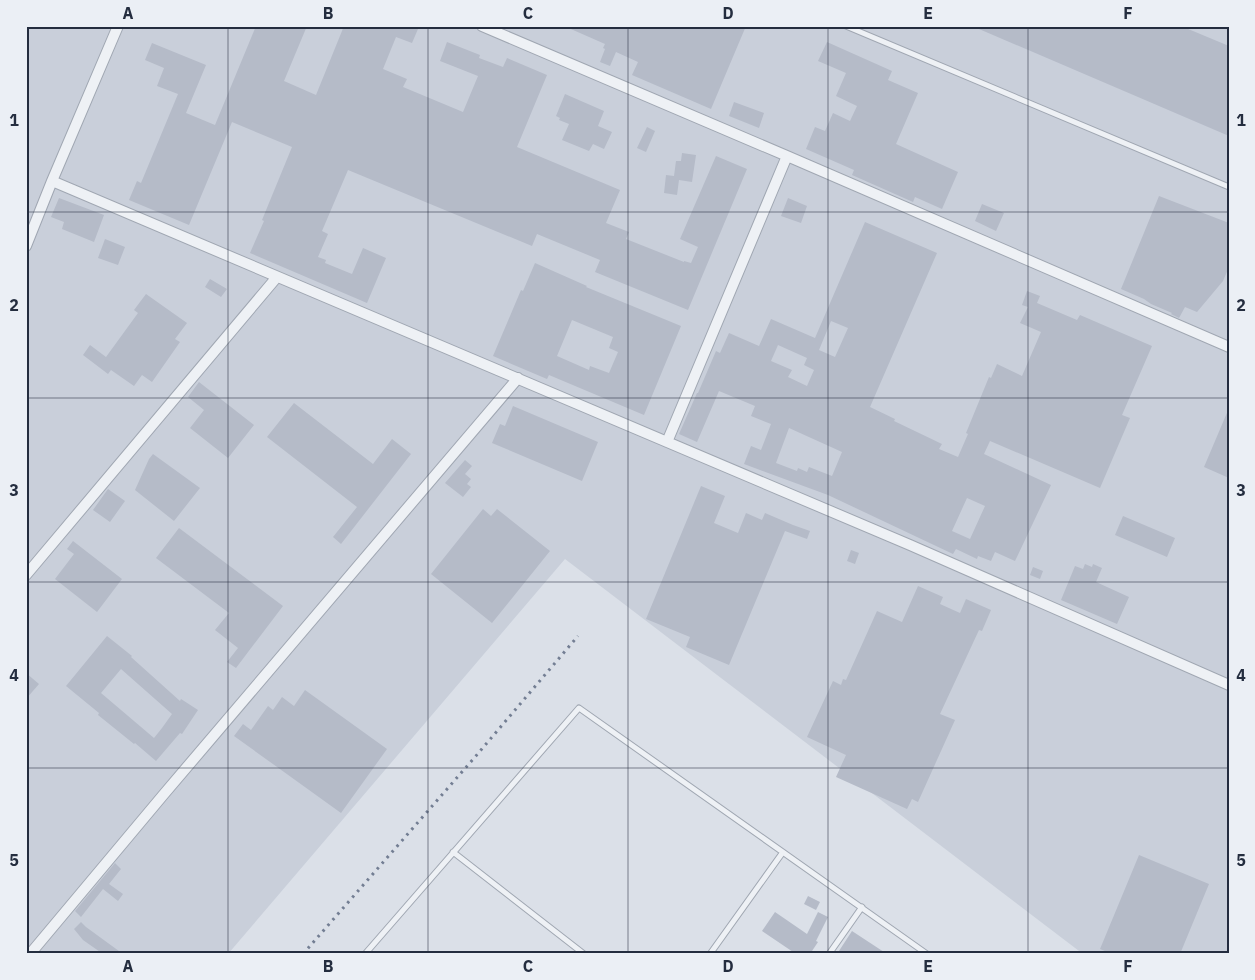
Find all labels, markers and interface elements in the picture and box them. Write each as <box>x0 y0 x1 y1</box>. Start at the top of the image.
text: A <box>123 3 134 23</box>
text: B <box>323 3 334 23</box>
text: C <box>523 3 533 23</box>
text: D <box>722 3 734 23</box>
text: E <box>923 3 933 23</box>
text: F <box>1123 3 1133 23</box>
text: 1 <box>9 110 19 130</box>
text: 1 <box>1236 110 1246 130</box>
text: 2 <box>9 295 19 315</box>
text: 2 <box>1236 295 1246 315</box>
text: 3 <box>9 480 19 500</box>
text: 3 <box>1236 480 1246 500</box>
text: 4 <box>9 665 19 685</box>
text: 4 <box>1236 665 1246 685</box>
text: 5 <box>9 850 19 870</box>
text: 5 <box>1236 850 1246 870</box>
text: A <box>123 956 134 976</box>
text: B <box>323 956 334 976</box>
text: C <box>523 956 533 976</box>
text: D <box>722 956 734 976</box>
text: E <box>923 956 933 976</box>
text: F <box>1123 956 1133 976</box>

